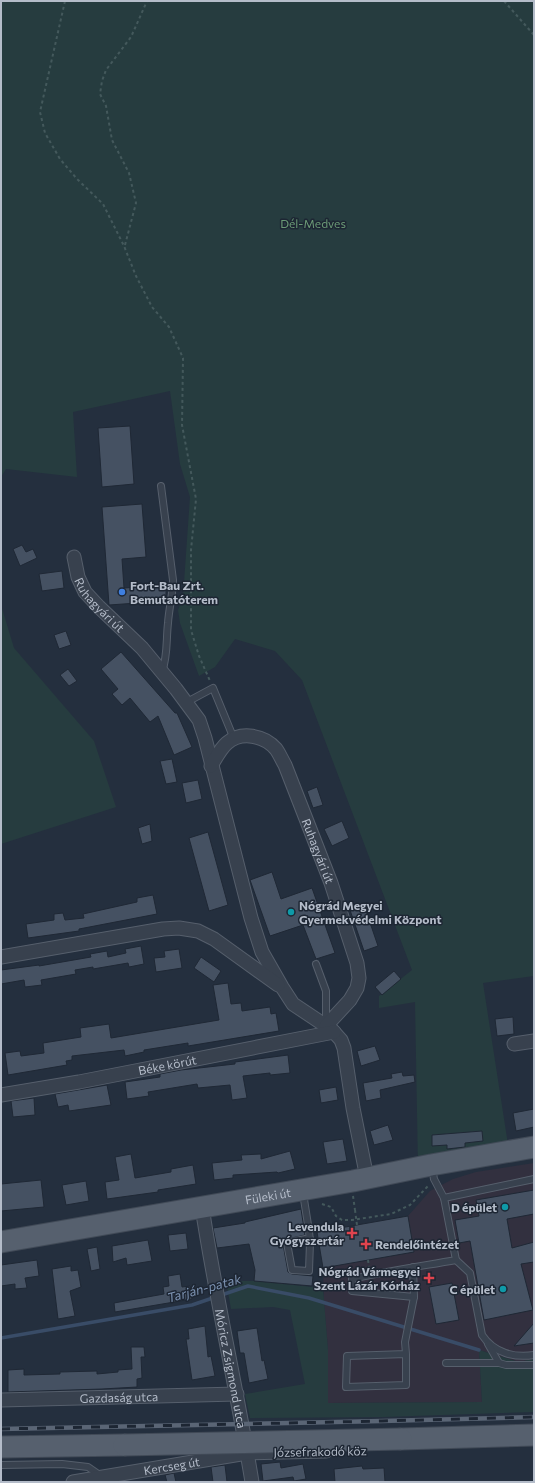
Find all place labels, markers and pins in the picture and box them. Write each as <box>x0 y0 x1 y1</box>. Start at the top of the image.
place label: Fort-Bau Zrt. Bemutatóterem <box>130 578 218 606</box>
marker: Fort-Bau Zrt. Bemutatóterem <box>117 587 127 597</box>
place label: Nógrád Megyei Gyermekvédelmi Központ <box>299 898 442 926</box>
marker: Nógrád Megyei Gyermekvédelmi Központ <box>286 907 296 917</box>
place label: D épület <box>451 1200 497 1214</box>
marker: D épület <box>500 1202 510 1212</box>
place label: Levendula Gyógyszertár <box>270 1219 344 1247</box>
marker: Levendula Gyógyszertár <box>347 1228 357 1238</box>
place label: Rendelőintézet <box>375 1237 459 1251</box>
marker: Rendelőintézet <box>360 1238 372 1250</box>
place label: Nógrád Vármegyei Szent Lázár Kórház <box>314 1264 420 1292</box>
marker: Nógrád Vármegyei Szent Lázár Kórház <box>423 1272 435 1284</box>
place label: C épület <box>450 1282 495 1296</box>
marker: C épület <box>498 1284 508 1294</box>

